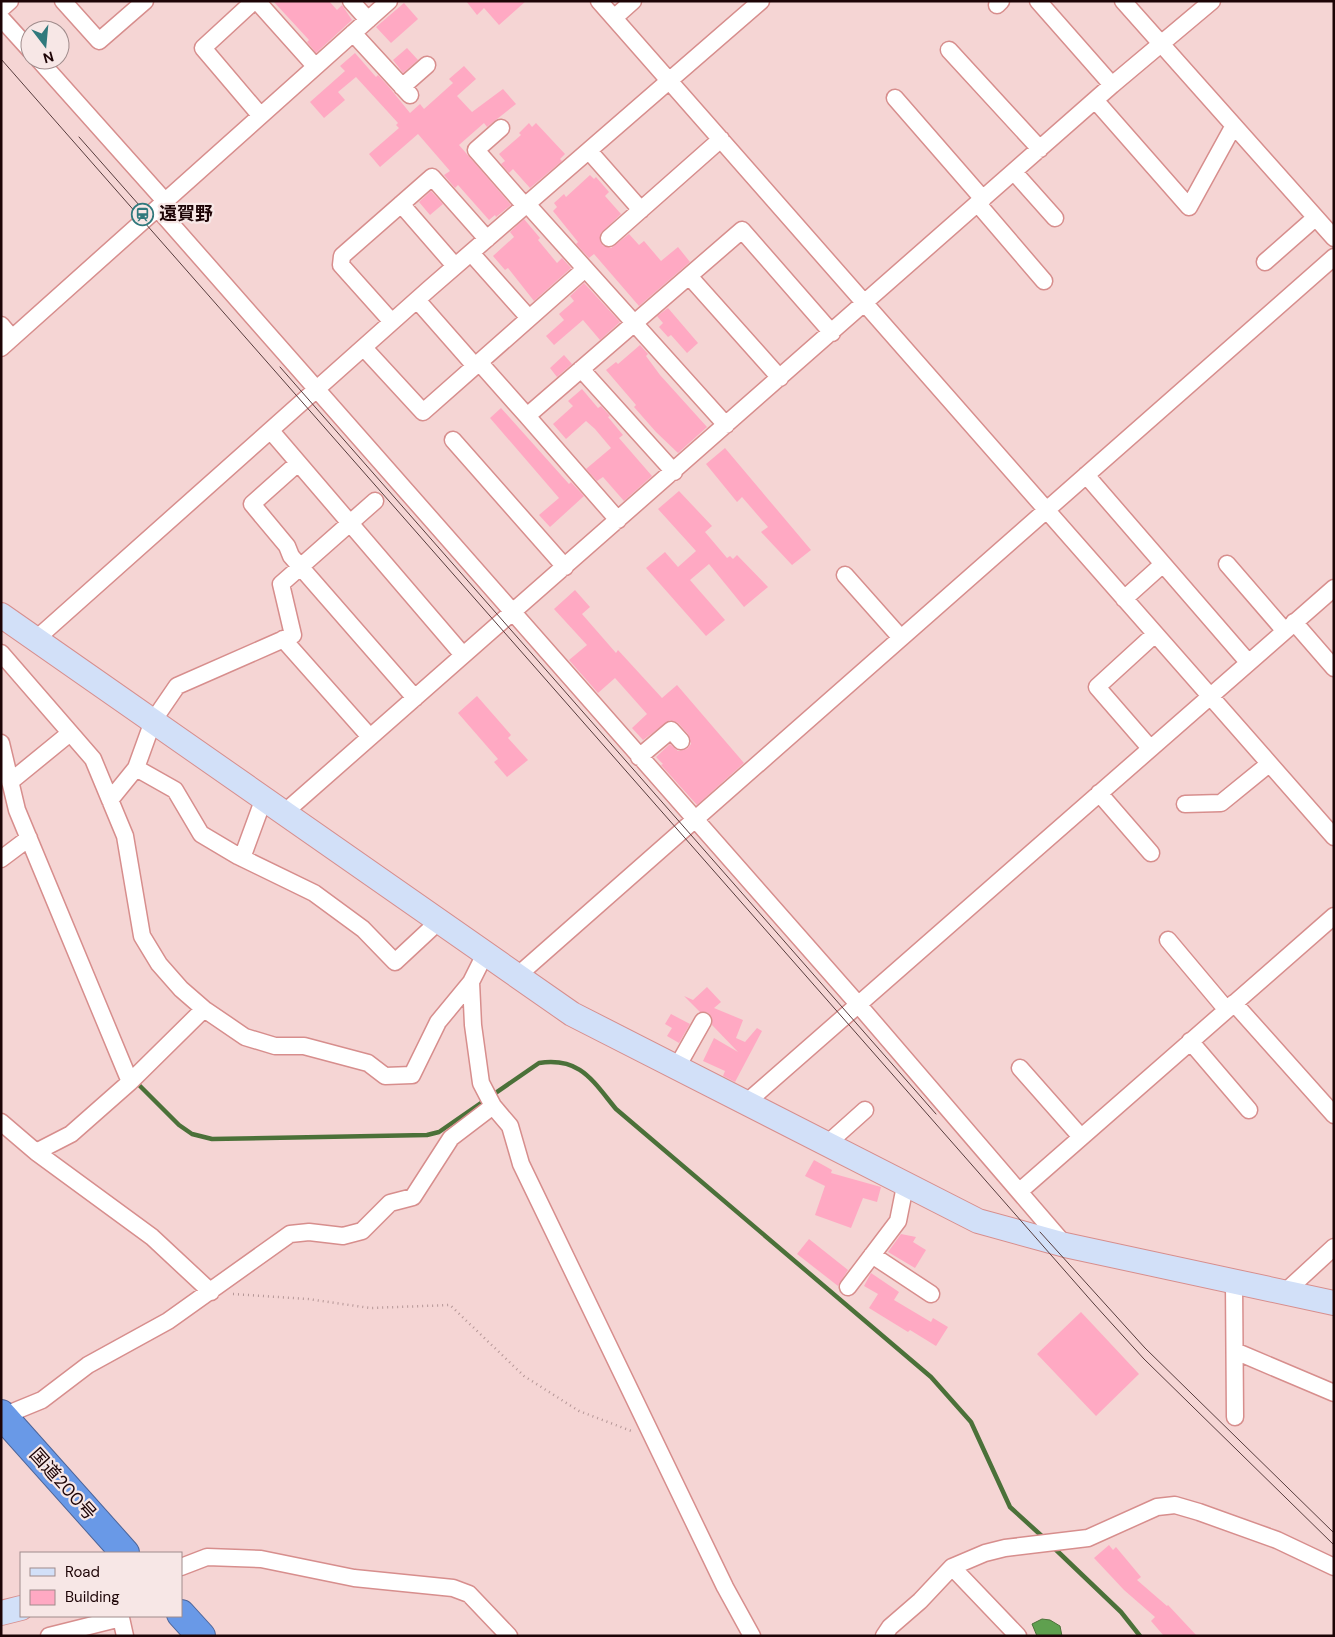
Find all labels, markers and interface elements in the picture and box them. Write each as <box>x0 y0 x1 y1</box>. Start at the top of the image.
north arrow <box>20 20 70 70</box>
text: N <box>41 47 56 68</box>
station icon: 遠賀野 <box>131 202 155 226</box>
place label: 遠賀野 <box>159 202 213 226</box>
street label: 国道200号 <box>24 1443 102 1525</box>
legend <box>20 1552 182 1617</box>
text: Road <box>65 1562 100 1582</box>
text: Building <box>65 1587 120 1607</box>

